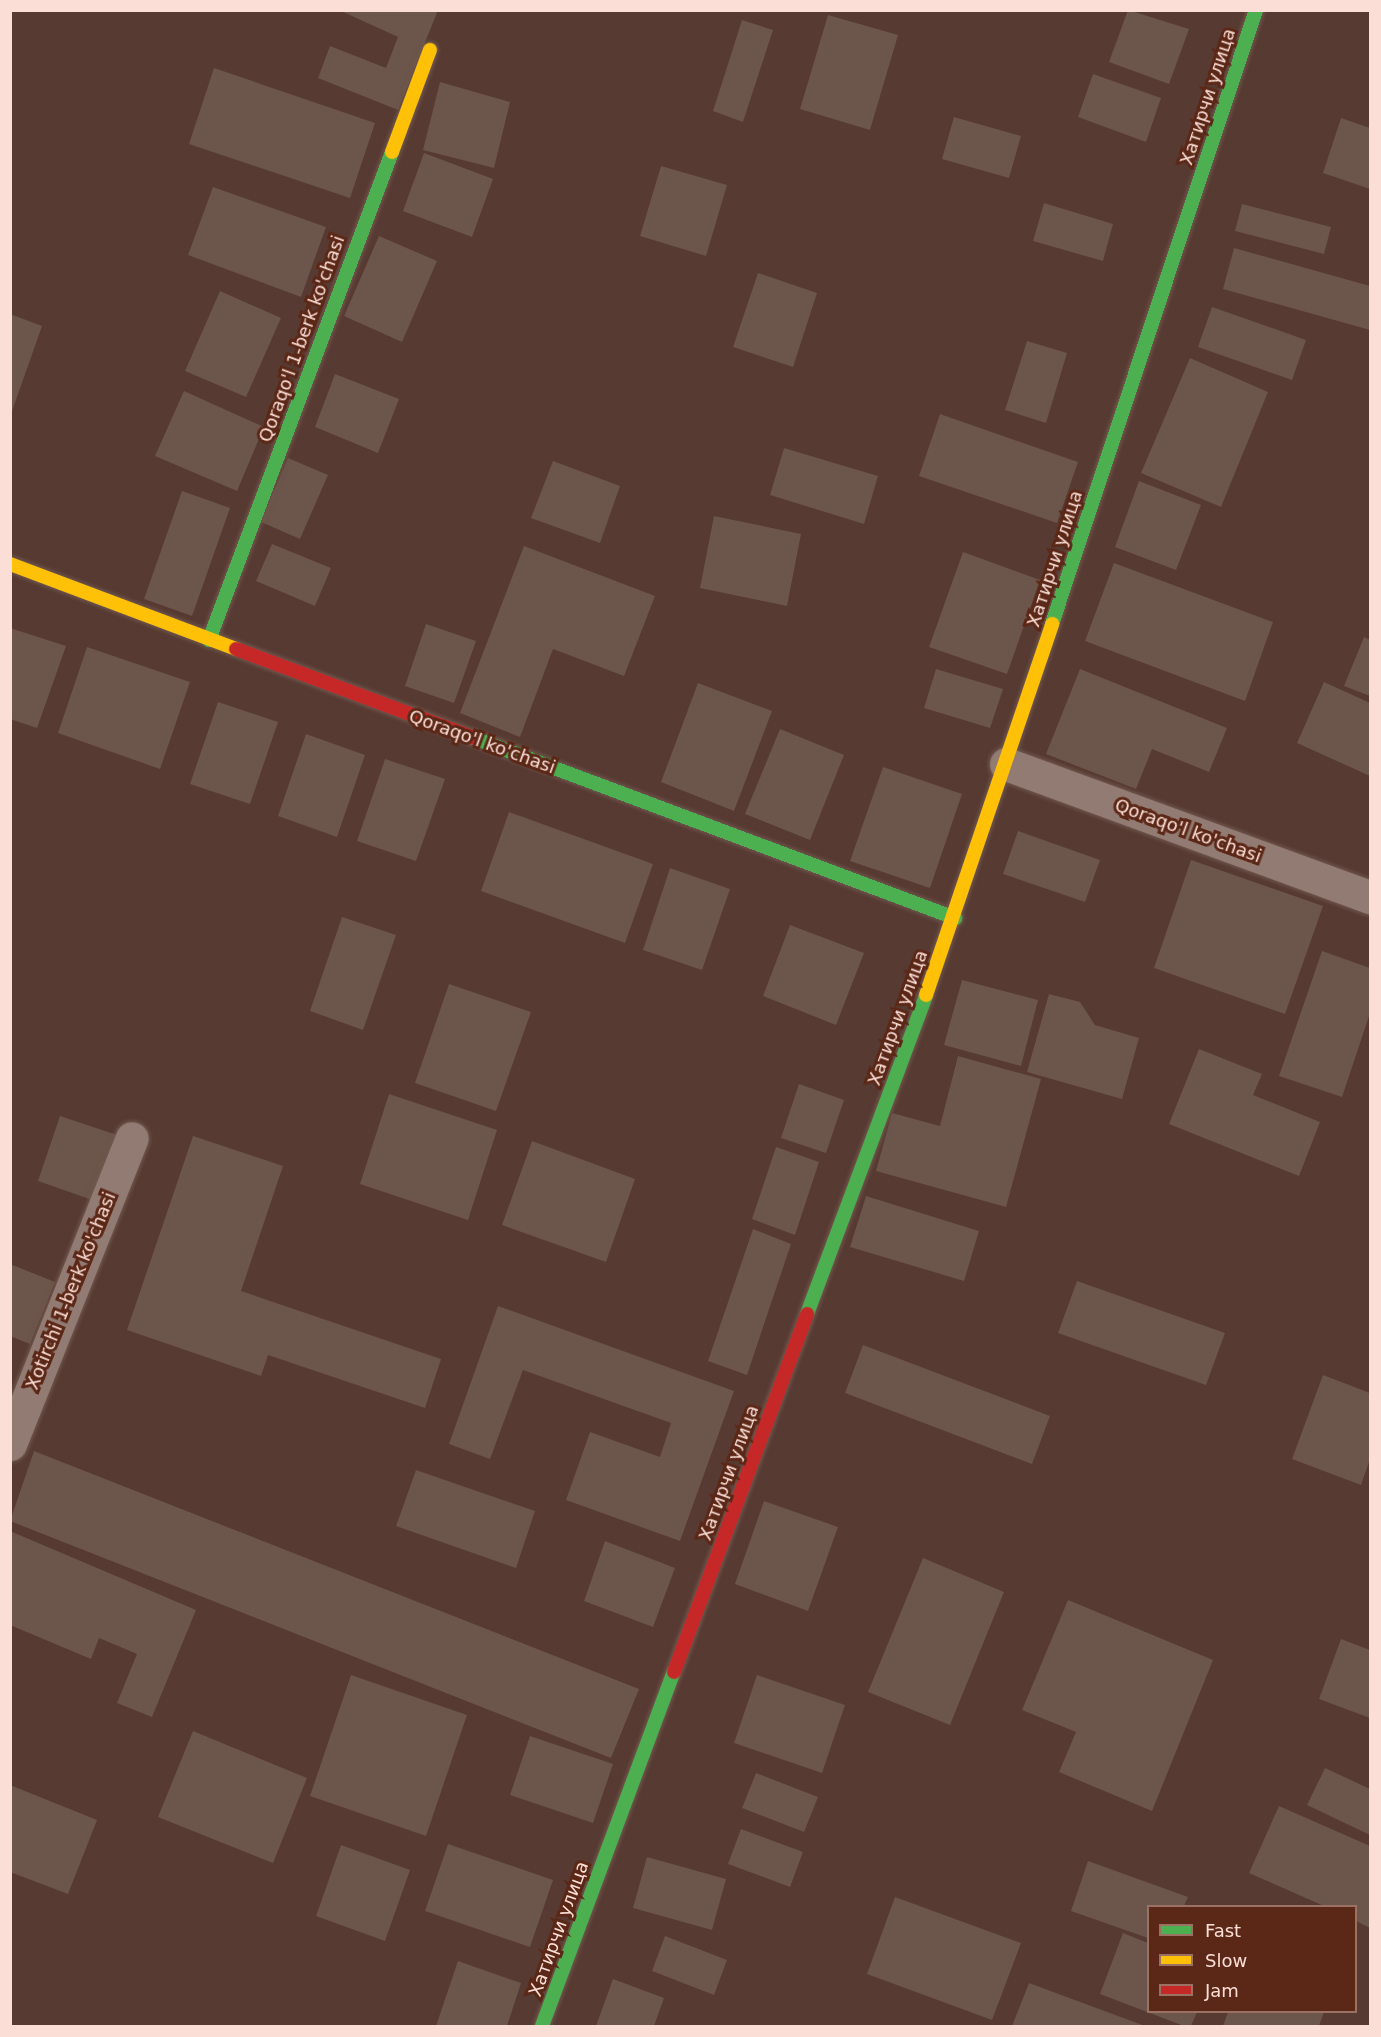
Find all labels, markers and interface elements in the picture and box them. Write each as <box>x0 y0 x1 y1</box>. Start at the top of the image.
street label: Хатирчи улица <box>1176 26 1240 168</box>
street label: Qoraqo'l 1-berk ko'chasi <box>255 233 349 445</box>
street label: Хатирчи улица <box>1023 488 1087 630</box>
street label: Qoraqo'l ko'chasi <box>406 705 558 779</box>
street label: Qoraqo'l ko'chasi <box>1112 794 1264 868</box>
street label: Хатирчи улица <box>864 948 932 1088</box>
street label: Xotirchi 1-berk ko'chasi <box>21 1189 121 1393</box>
street label: Хатирчи улица <box>695 1403 763 1543</box>
street label: Хатирчи улица <box>525 1859 593 1999</box>
legend <box>1147 1905 1357 2013</box>
text: Fast <box>1205 1920 1241 1941</box>
text: Slow <box>1205 1950 1247 1971</box>
text: Jam <box>1205 1980 1239 2001</box>

